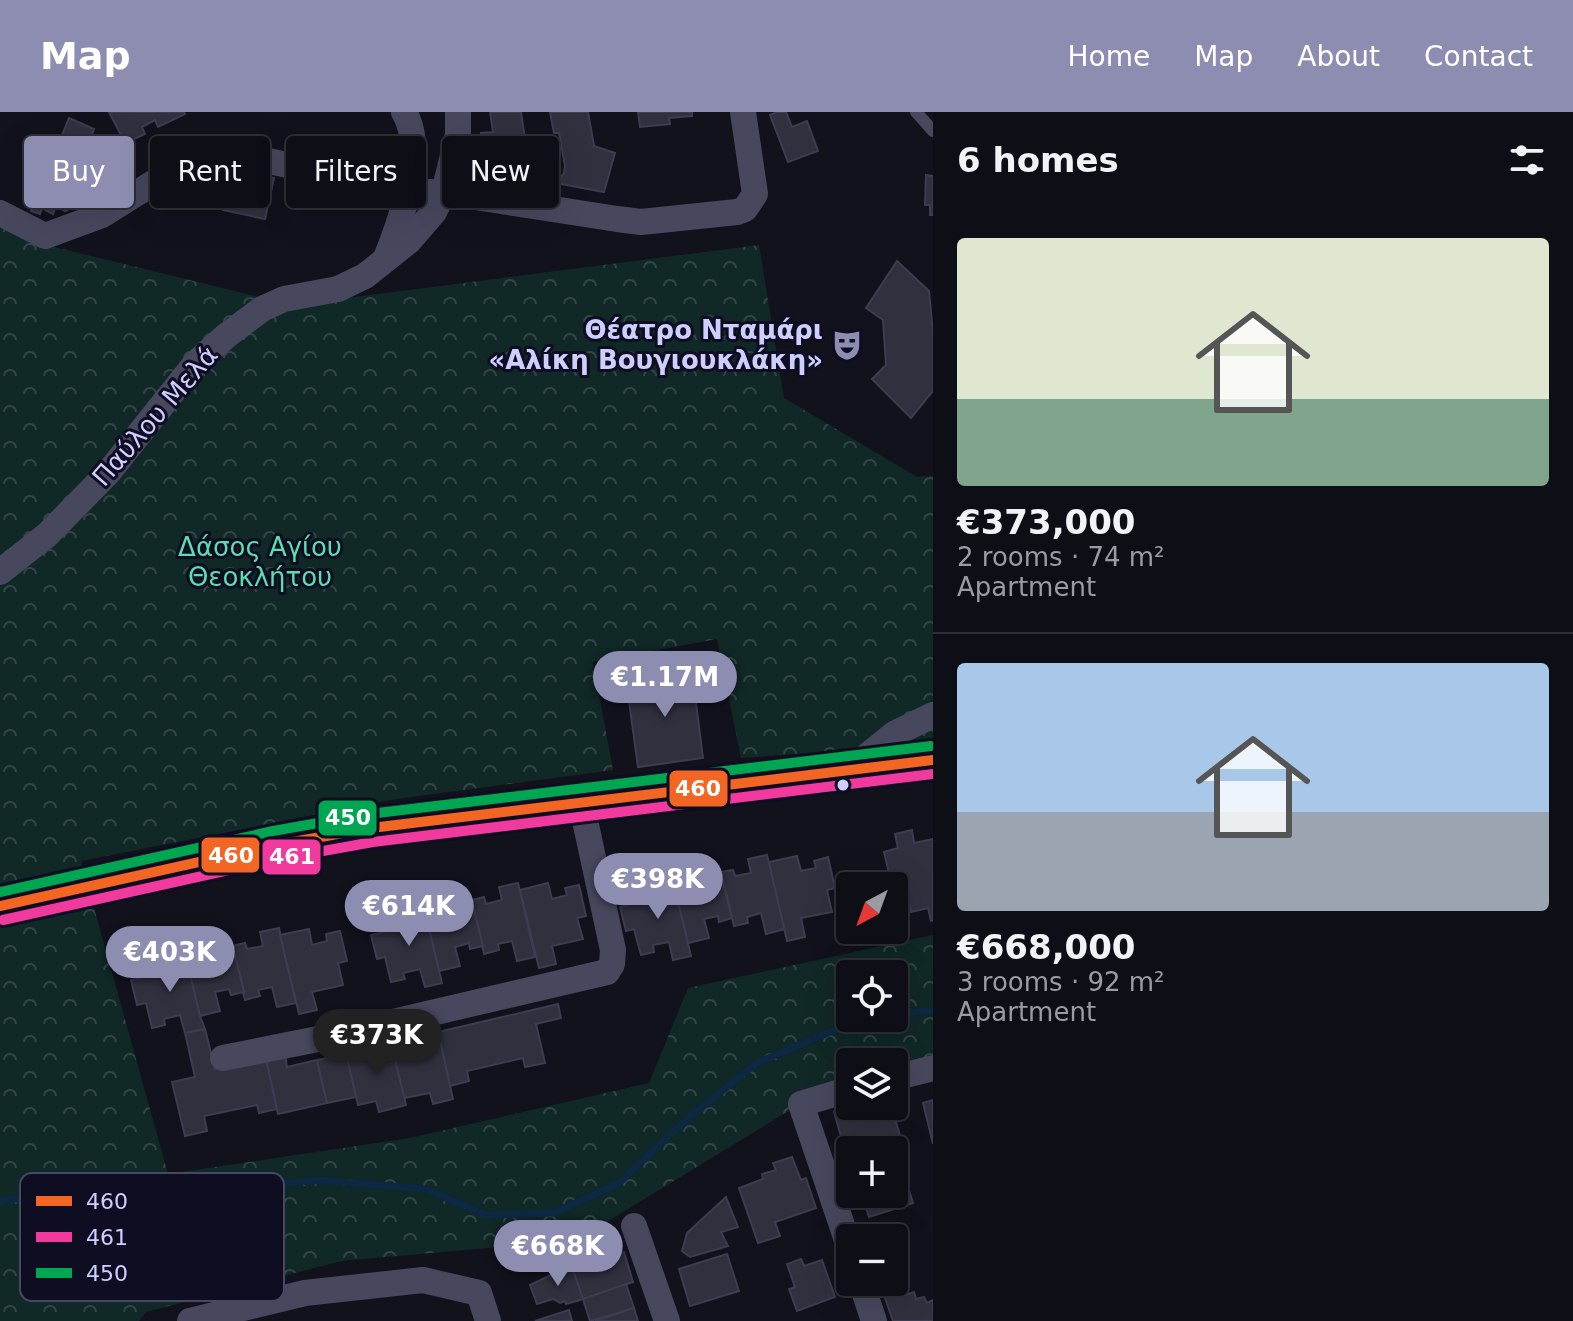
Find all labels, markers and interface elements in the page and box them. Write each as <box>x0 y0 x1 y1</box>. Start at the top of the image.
text: Map <box>40 34 131 78</box>
text: Home <box>1067 40 1150 73</box>
text: Map <box>1194 40 1253 73</box>
text: About <box>1297 40 1380 73</box>
text: Contact <box>1424 40 1533 73</box>
chip: Buy <box>24 136 134 208</box>
chip: Rent <box>150 136 270 208</box>
chip: Filters <box>286 136 426 208</box>
chip: New <box>442 136 559 208</box>
icon: filters <box>1505 138 1549 182</box>
text: 6 homes <box>957 140 1119 180</box>
icon: home <box>1181 290 1325 434</box>
place label: Θέατρο Νταμάρι «Αλίκη Βουγιουκλάκη» <box>488 315 823 375</box>
theatre icon: Θέατρο Νταμάρι «Αλίκη Βουγιουκλάκη» <box>830 328 864 362</box>
street label: Παύλου Μελά <box>86 340 224 492</box>
text: €373,000 <box>957 502 1136 542</box>
park label: Δάσος Αγίου Θεοκλήτου <box>178 532 342 592</box>
text: 2 rooms · 74 m² <box>957 542 1165 572</box>
text: Apartment <box>957 572 1096 602</box>
pin: €1.17M <box>600 651 730 719</box>
text: €1.17M <box>611 662 719 692</box>
icon: home <box>1181 715 1325 859</box>
line badge: 460 <box>668 769 729 808</box>
text: 460 <box>675 776 721 801</box>
unlabelled marker <box>835 777 851 793</box>
line badge: 450 <box>317 799 378 837</box>
text: 450 <box>325 805 371 830</box>
line badge: 460 <box>200 836 261 874</box>
line badge: 461 <box>261 838 322 876</box>
text: 460 <box>208 843 254 868</box>
text: 461 <box>269 844 315 869</box>
pin: €398K <box>602 853 714 921</box>
text: €398K <box>612 864 704 894</box>
north arrow <box>836 872 908 944</box>
map controls <box>836 872 908 1296</box>
pin: €614K <box>353 880 465 948</box>
text: €614K <box>363 891 455 921</box>
pin: €403K <box>114 926 226 994</box>
text: €668,000 <box>957 927 1136 967</box>
text: €403K <box>124 937 216 967</box>
button: locate <box>836 960 908 1032</box>
text: 3 rooms · 92 m² <box>957 967 1165 997</box>
text: Apartment <box>957 997 1096 1027</box>
pin: €373K <box>321 1009 433 1077</box>
text: €373K <box>331 1020 423 1050</box>
button: layers <box>836 1048 908 1120</box>
button: + <box>836 1136 908 1208</box>
legend <box>20 1173 284 1301</box>
text: 460 <box>86 1189 128 1214</box>
pin: €668K <box>502 1220 614 1288</box>
button: − <box>836 1224 908 1296</box>
text: 461 <box>86 1225 128 1250</box>
text: €668K <box>512 1231 604 1261</box>
text: 450 <box>86 1261 128 1286</box>

